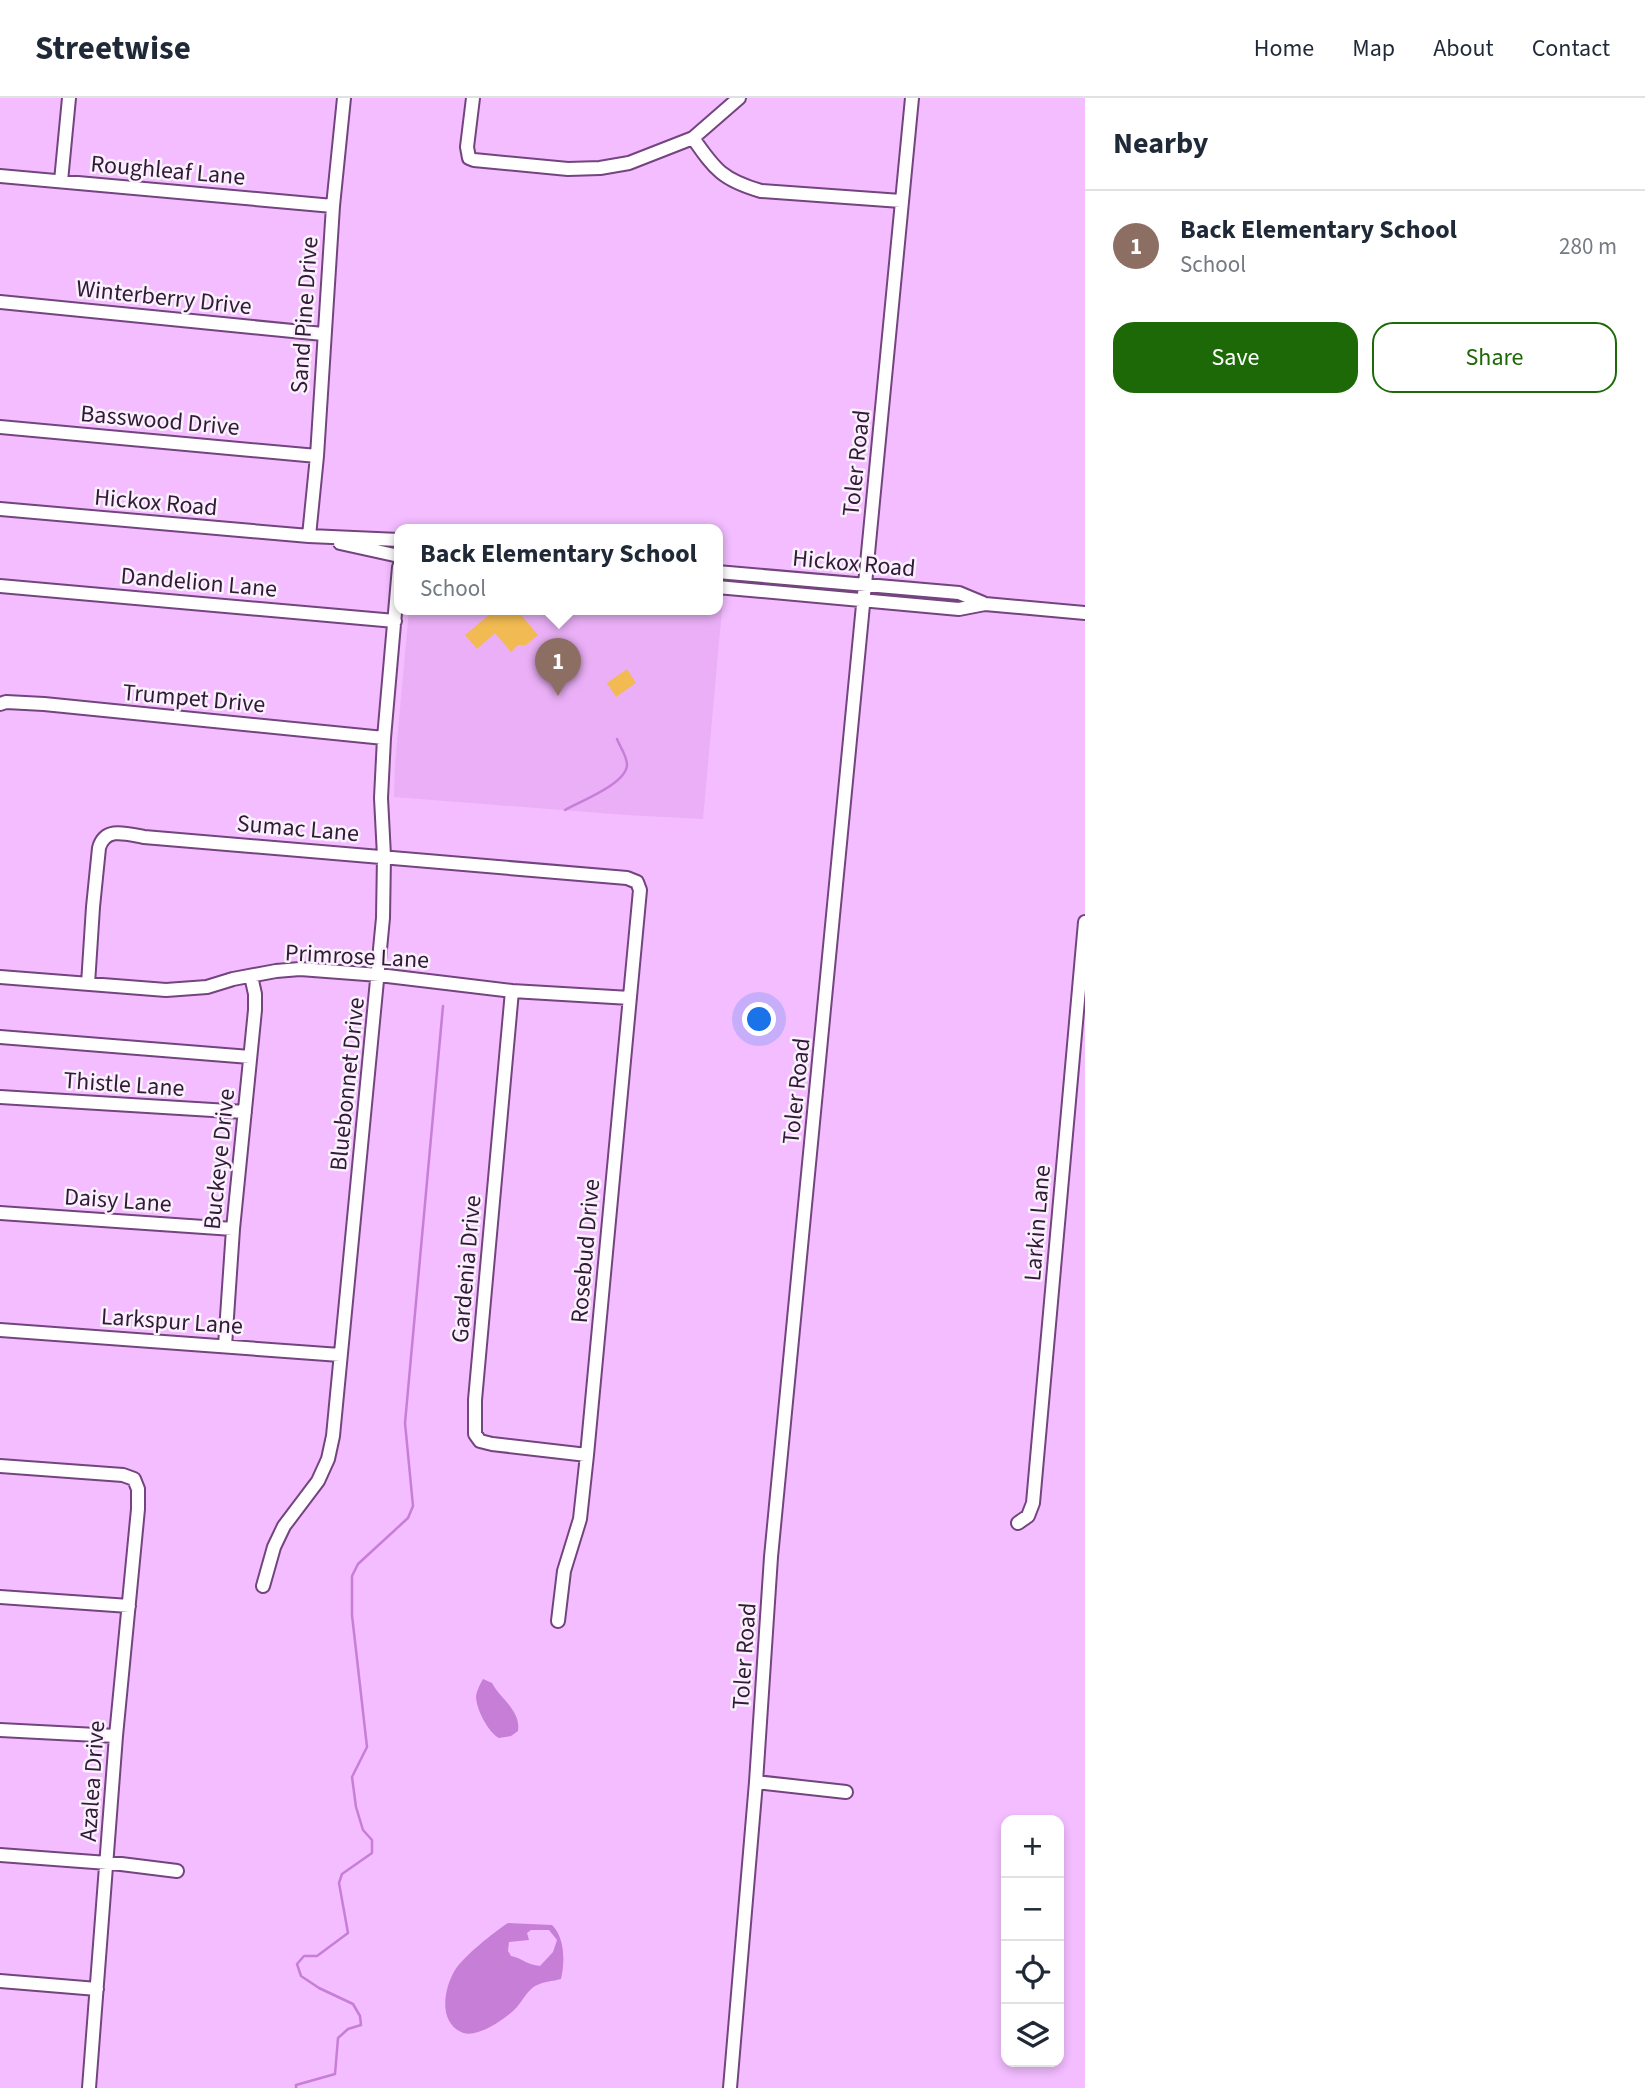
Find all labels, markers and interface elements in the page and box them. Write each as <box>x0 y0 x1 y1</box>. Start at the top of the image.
text: Streetwise <box>35 25 191 72</box>
text: Home <box>1254 31 1314 66</box>
text: Map <box>1352 31 1395 66</box>
text: About <box>1433 31 1494 66</box>
text: Contact <box>1532 31 1610 66</box>
text: Nearby <box>1113 122 1208 165</box>
street label: Roughleaf Lane <box>89 146 247 195</box>
text: Back Elementary School <box>1180 211 1457 248</box>
text: 1 <box>1130 230 1142 263</box>
text: 280 m <box>1559 230 1617 263</box>
street label: Sand Pine Drive <box>282 235 327 395</box>
text: School <box>1180 248 1246 281</box>
street label: Winterberry Drive <box>74 271 253 324</box>
button: Save <box>1113 322 1358 393</box>
button: Share <box>1372 322 1617 393</box>
street label: Basswood Drive <box>79 396 241 445</box>
street label: Toler Road <box>834 408 879 518</box>
street label: Hickox Road <box>93 480 219 525</box>
popup <box>394 524 723 615</box>
text: Back Elementary School <box>420 535 697 572</box>
street label: Hickox Road <box>791 541 917 586</box>
street label: Dandelion Lane <box>119 558 279 607</box>
text: School <box>420 572 486 605</box>
pin: 1 <box>535 638 581 696</box>
street label: Trumpet Drive <box>121 675 267 722</box>
street label: Sumac Lane <box>235 806 360 851</box>
street label: Primrose Lane <box>284 935 430 978</box>
street label: Bluebonnet Drive <box>321 996 374 1173</box>
your location <box>742 1002 776 1036</box>
street label: Toler Road <box>774 1036 819 1146</box>
street label: Thistle Lane <box>62 1063 186 1106</box>
street label: Buckeye Drive <box>195 1087 244 1231</box>
street label: Larkin Lane <box>1015 1163 1060 1283</box>
street label: Rosebud Drive <box>562 1177 609 1325</box>
street label: Daisy Lane <box>63 1179 173 1222</box>
street label: Gardenia Drive <box>443 1194 490 1344</box>
street label: Larkspur Lane <box>100 1299 244 1344</box>
street label: Toler Road <box>723 1601 766 1711</box>
street label: Azalea Drive <box>71 1719 114 1843</box>
map controls <box>1001 1815 1064 2067</box>
button: + <box>1001 1815 1064 1878</box>
button: − <box>1001 1878 1064 1941</box>
button: locate <box>1001 1941 1064 2004</box>
button: layers <box>1001 2004 1064 2067</box>

